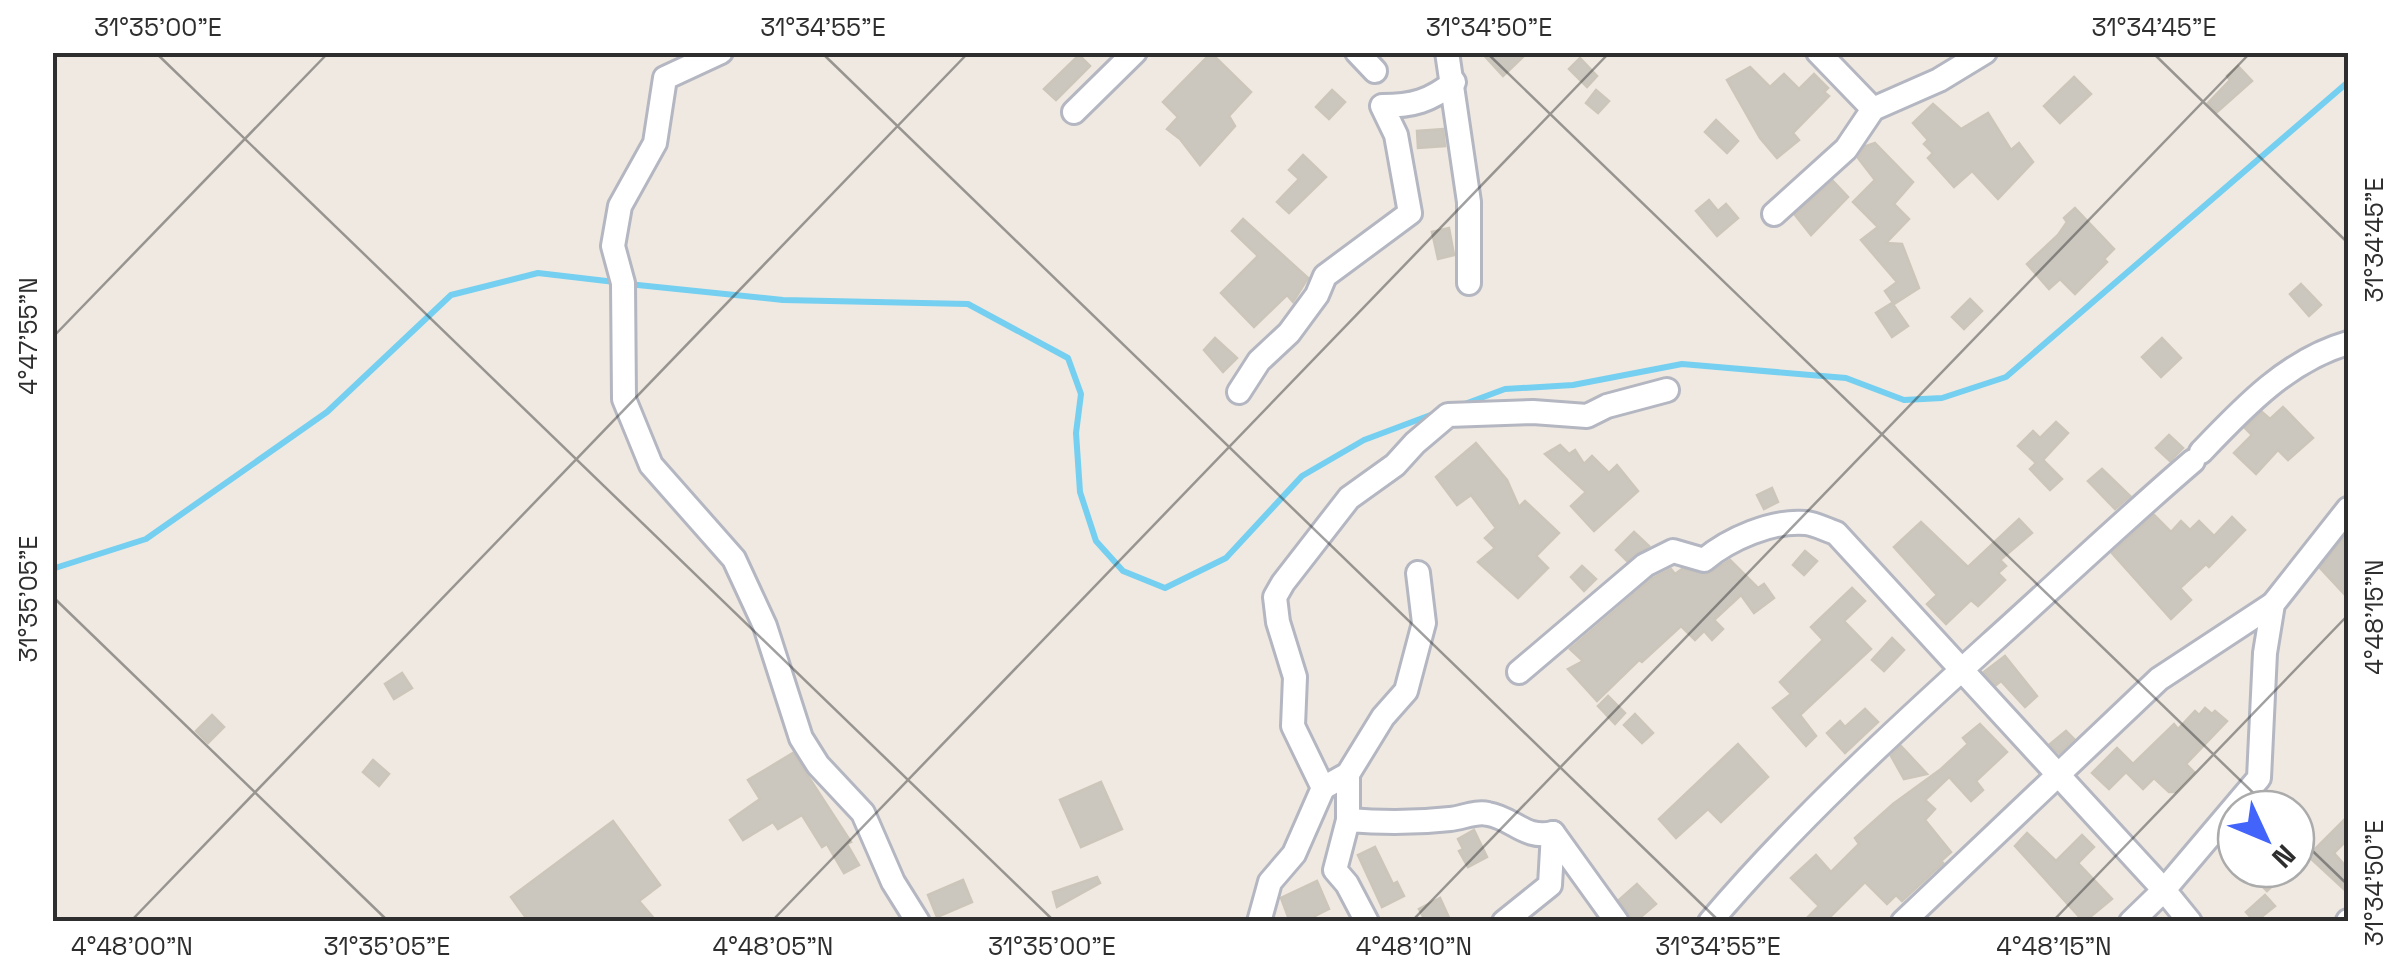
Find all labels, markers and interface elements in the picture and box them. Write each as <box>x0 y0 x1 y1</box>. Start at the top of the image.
text: 31°35'00"E <box>94 11 222 43</box>
text: 31°34'55"E <box>760 11 886 43</box>
text: 31°34'50"E <box>1426 11 1552 43</box>
text: 31°34'45"E <box>2091 11 2217 43</box>
text: 31°34'45"E <box>2358 177 2390 303</box>
text: 4°47'55"N <box>12 277 44 395</box>
text: 31°35'05"E <box>12 536 44 662</box>
text: 4°48'15"N <box>2358 559 2390 675</box>
north arrow <box>2216 789 2316 889</box>
text: 31°34'50"E <box>2358 820 2390 946</box>
text: N <box>2265 837 2303 876</box>
text: 4°48'00"N <box>71 930 193 962</box>
text: 31°35'05"E <box>324 930 450 962</box>
text: 4°48'05"N <box>713 930 833 962</box>
text: 31°35'00"E <box>988 930 1116 962</box>
text: 4°48'10"N <box>1356 930 1472 962</box>
text: 31°34'55"E <box>1655 930 1781 962</box>
text: 4°48'15"N <box>1996 930 2112 962</box>

